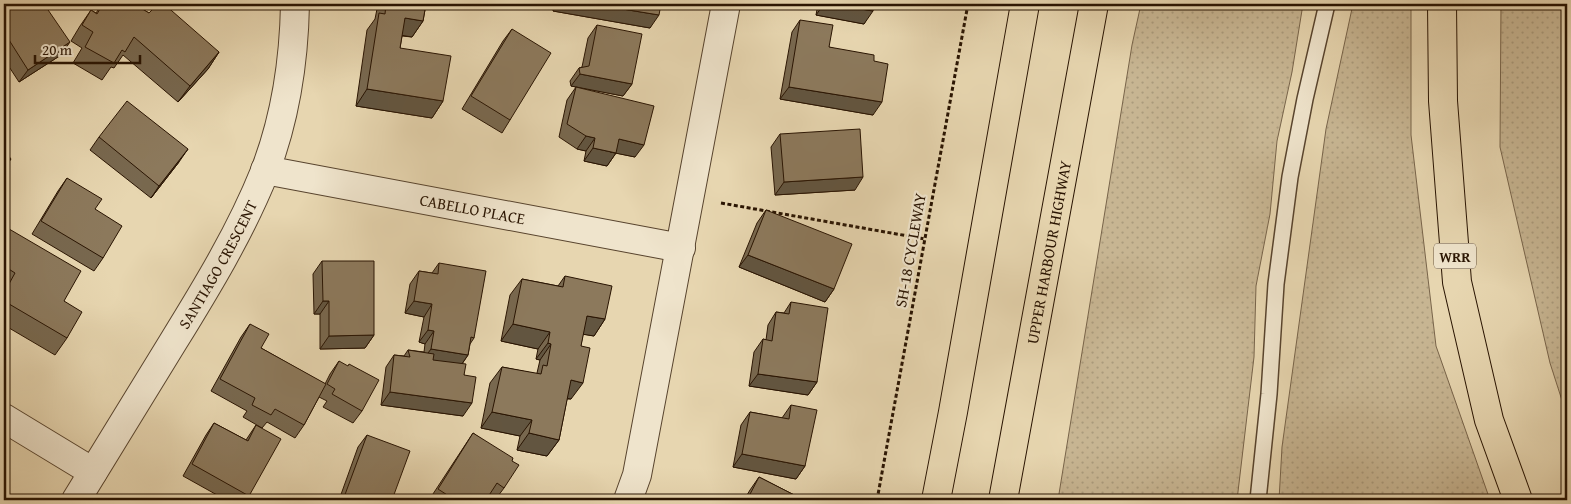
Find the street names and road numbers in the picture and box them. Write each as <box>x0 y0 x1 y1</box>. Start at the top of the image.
street label: UPPER HARBOUR HIGHWAY <box>1020 158 1077 346</box>
street label: CABELLO PLACE <box>418 187 527 231</box>
street label: SH-18 CYCLEWAY <box>888 190 932 309</box>
street label: SANTIAGO CRESCENT <box>172 196 263 333</box>
road number: WRR <box>1434 244 1476 268</box>

